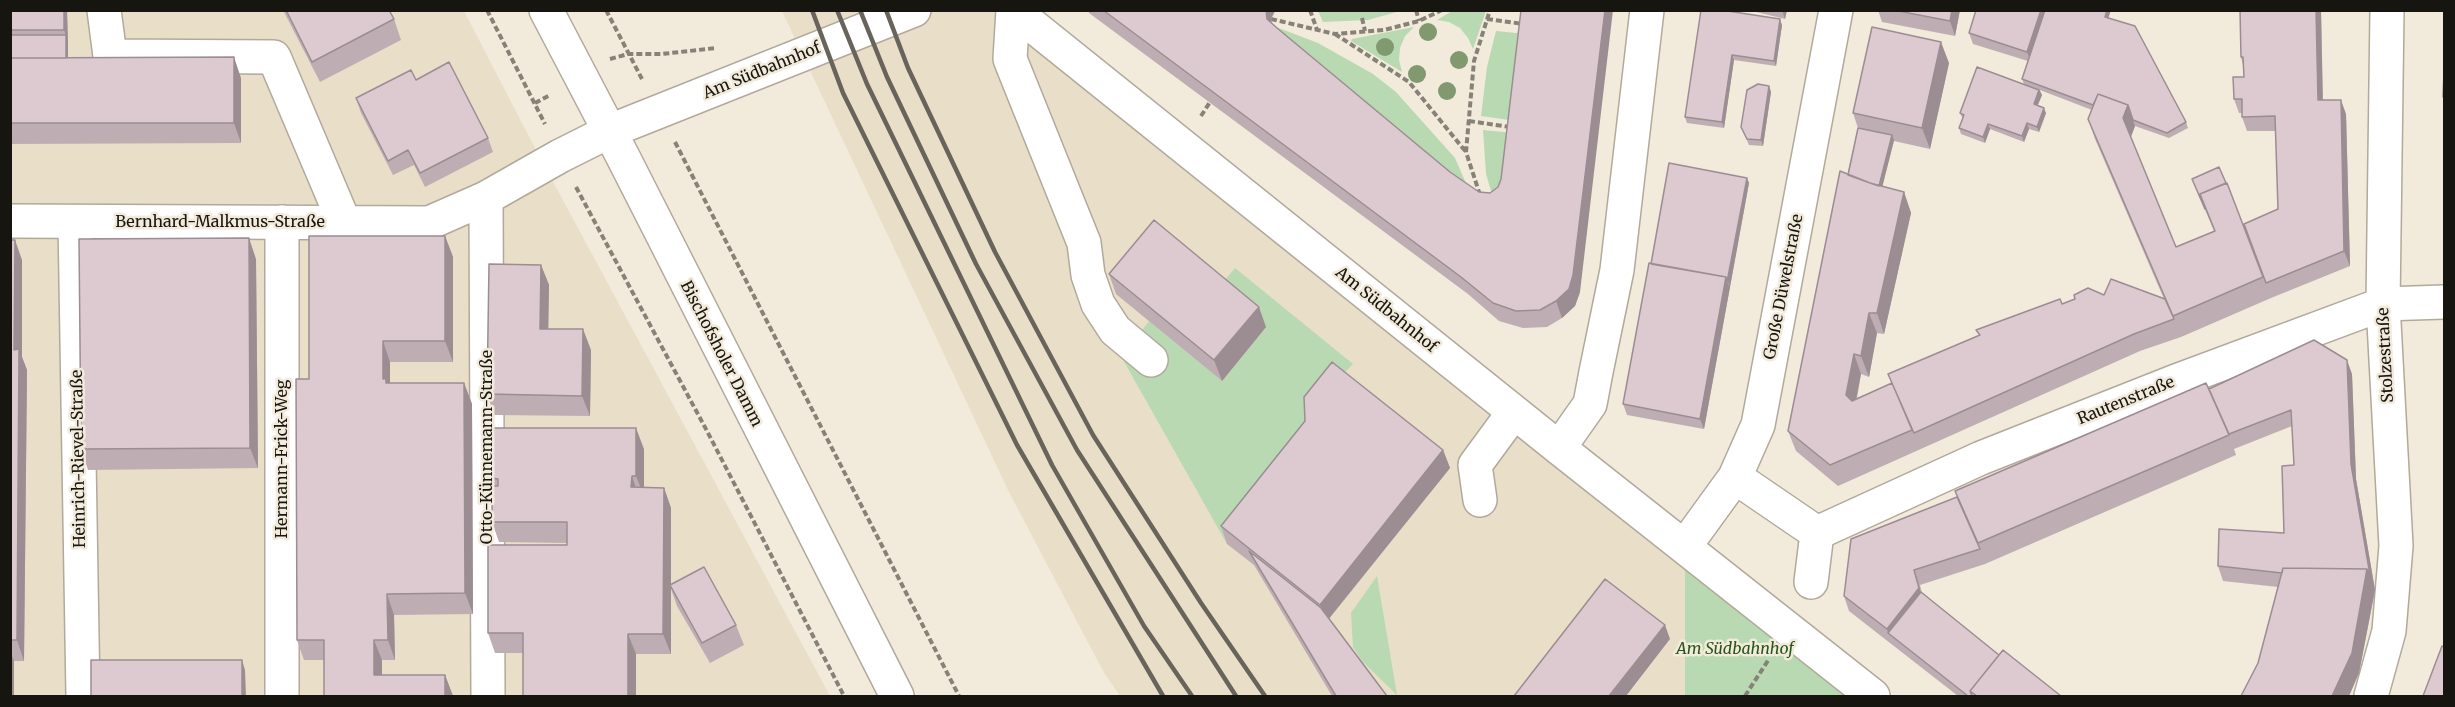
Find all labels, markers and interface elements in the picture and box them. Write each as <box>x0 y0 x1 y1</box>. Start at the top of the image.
street label: Am Südbahnhof <box>700 39 824 103</box>
street label: Bernhard-Malkmus-Straße <box>115 212 325 232</box>
street label: Große Düwelstraße <box>1760 213 1808 361</box>
street label: Am Südbahnhof <box>1331 263 1441 357</box>
street label: Bischofsholer Damm <box>676 278 766 430</box>
street label: Stolzestraße <box>2374 307 2398 403</box>
street label: Otto-Künnemann-Straße <box>477 350 497 544</box>
street label: Heinrich-Rievel-Straße <box>68 370 90 548</box>
street label: Rautenstraße <box>2075 373 2177 429</box>
street label: Hermann-Frick-Weg <box>272 379 292 539</box>
park label: Am Südbahnhof <box>1676 639 1794 659</box>

